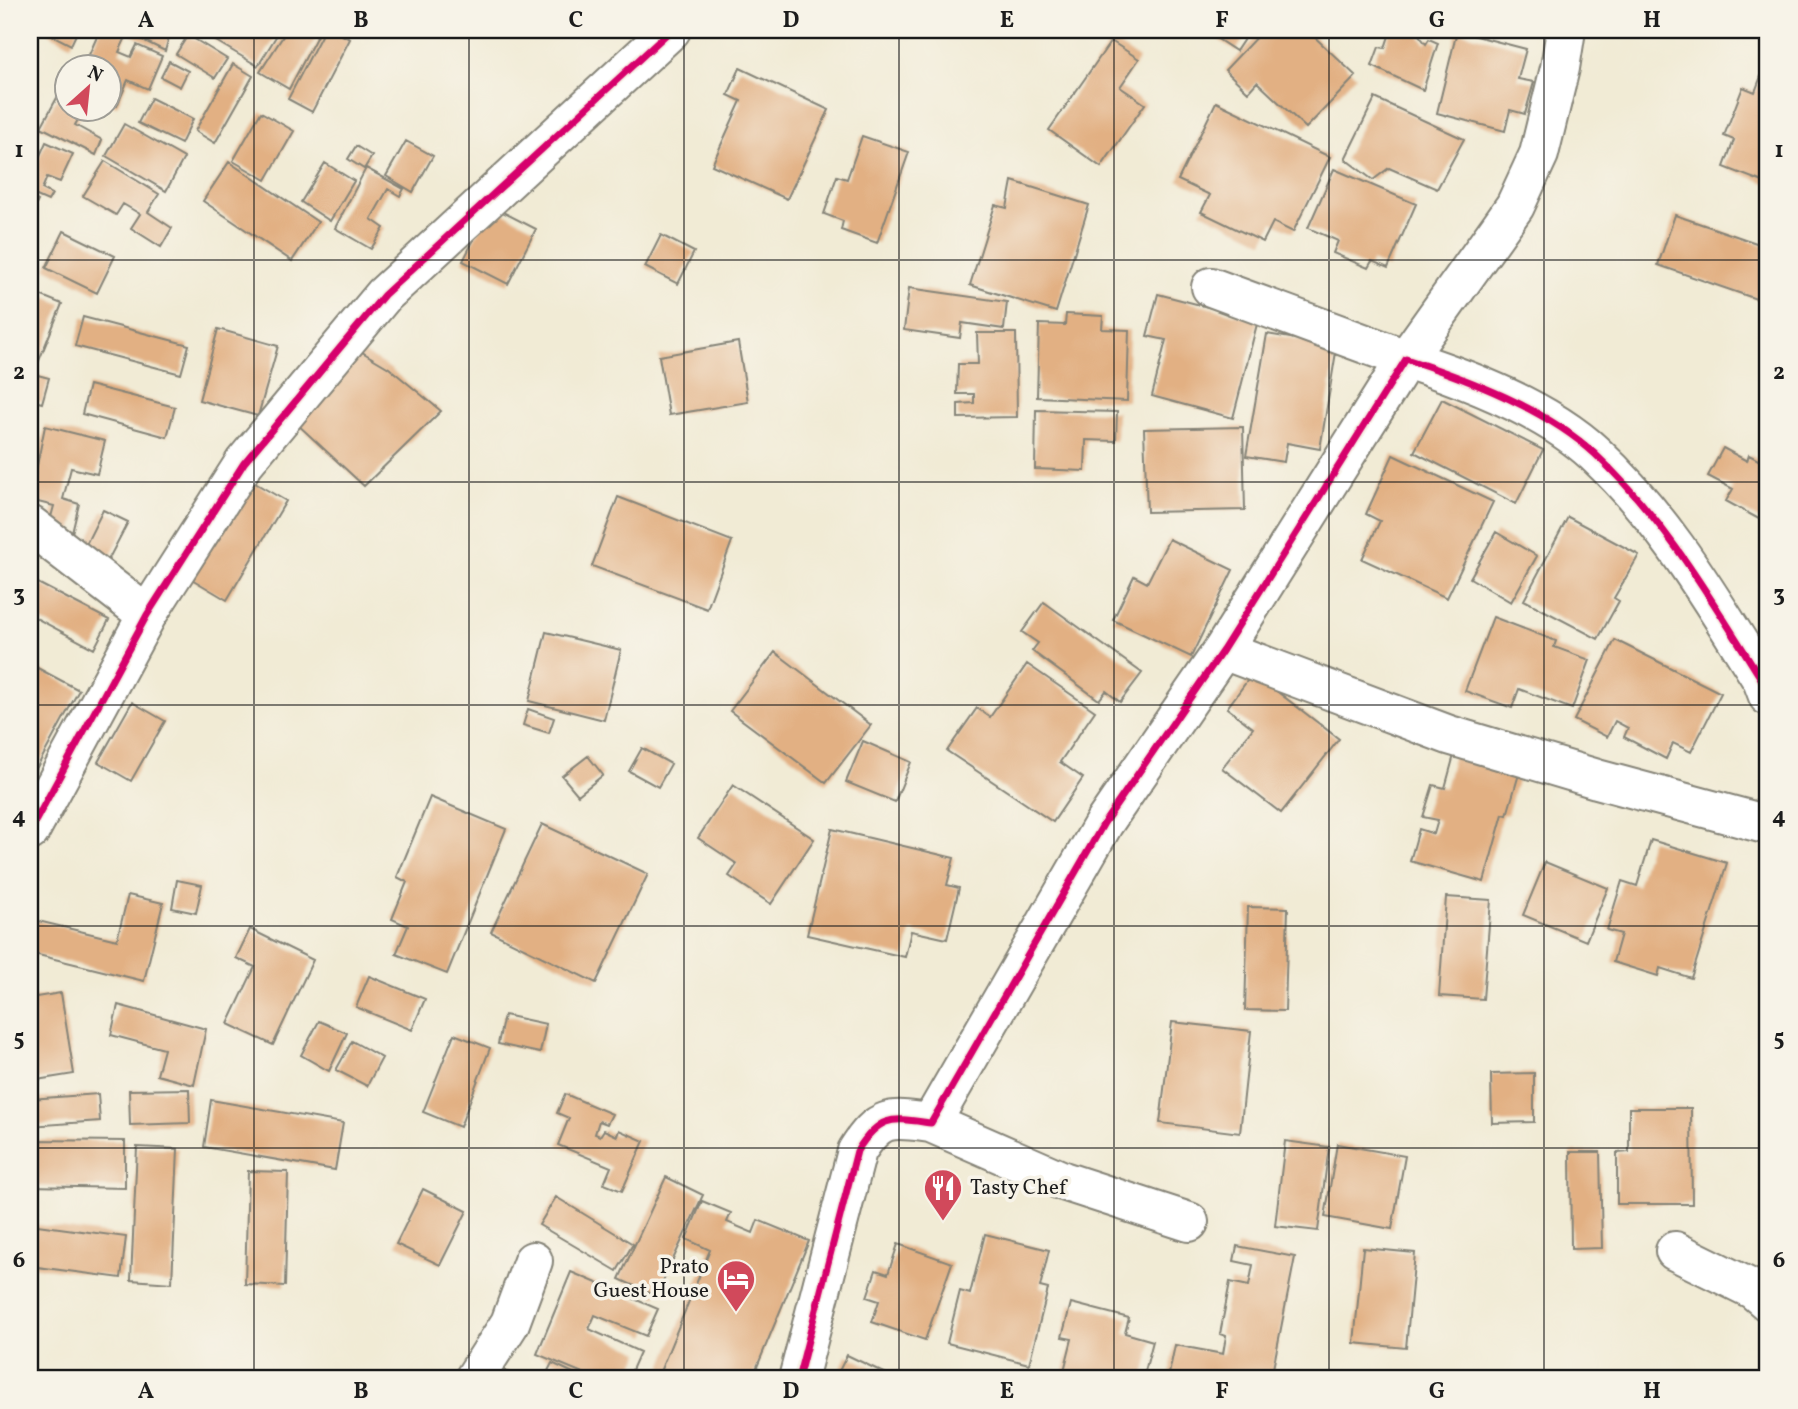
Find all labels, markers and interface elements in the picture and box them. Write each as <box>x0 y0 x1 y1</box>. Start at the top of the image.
text: A <box>138 5 154 37</box>
text: B <box>353 5 369 37</box>
text: C <box>569 5 583 37</box>
text: D <box>783 5 800 37</box>
text: E <box>1000 5 1014 37</box>
text: F <box>1215 5 1229 37</box>
text: G <box>1429 5 1445 37</box>
text: H <box>1643 5 1661 37</box>
north arrow <box>52 52 122 122</box>
text: N <box>83 60 107 89</box>
text: 1 <box>14 135 24 167</box>
text: 1 <box>1774 135 1784 167</box>
text: 2 <box>13 357 25 389</box>
text: 2 <box>1773 357 1785 389</box>
text: 3 <box>13 579 25 611</box>
text: 3 <box>1773 579 1785 611</box>
text: 4 <box>12 801 26 833</box>
text: 4 <box>1772 801 1786 833</box>
text: 5 <box>13 1023 25 1055</box>
text: 5 <box>1773 1023 1785 1055</box>
restaurant icon: Tasty Chef <box>922 1167 964 1222</box>
place label: Tasty Chef <box>970 1174 1068 1203</box>
text: 6 <box>13 1245 25 1277</box>
text: 6 <box>1773 1245 1785 1277</box>
place label: Prato Guest House <box>594 1253 709 1306</box>
hotel icon: Prato Guest House <box>715 1258 757 1313</box>
text: A <box>138 1376 154 1408</box>
text: B <box>353 1376 369 1408</box>
text: C <box>569 1376 583 1408</box>
text: D <box>783 1376 800 1408</box>
text: E <box>1000 1376 1014 1408</box>
text: F <box>1215 1376 1229 1408</box>
text: G <box>1429 1376 1445 1408</box>
text: H <box>1643 1376 1661 1408</box>

